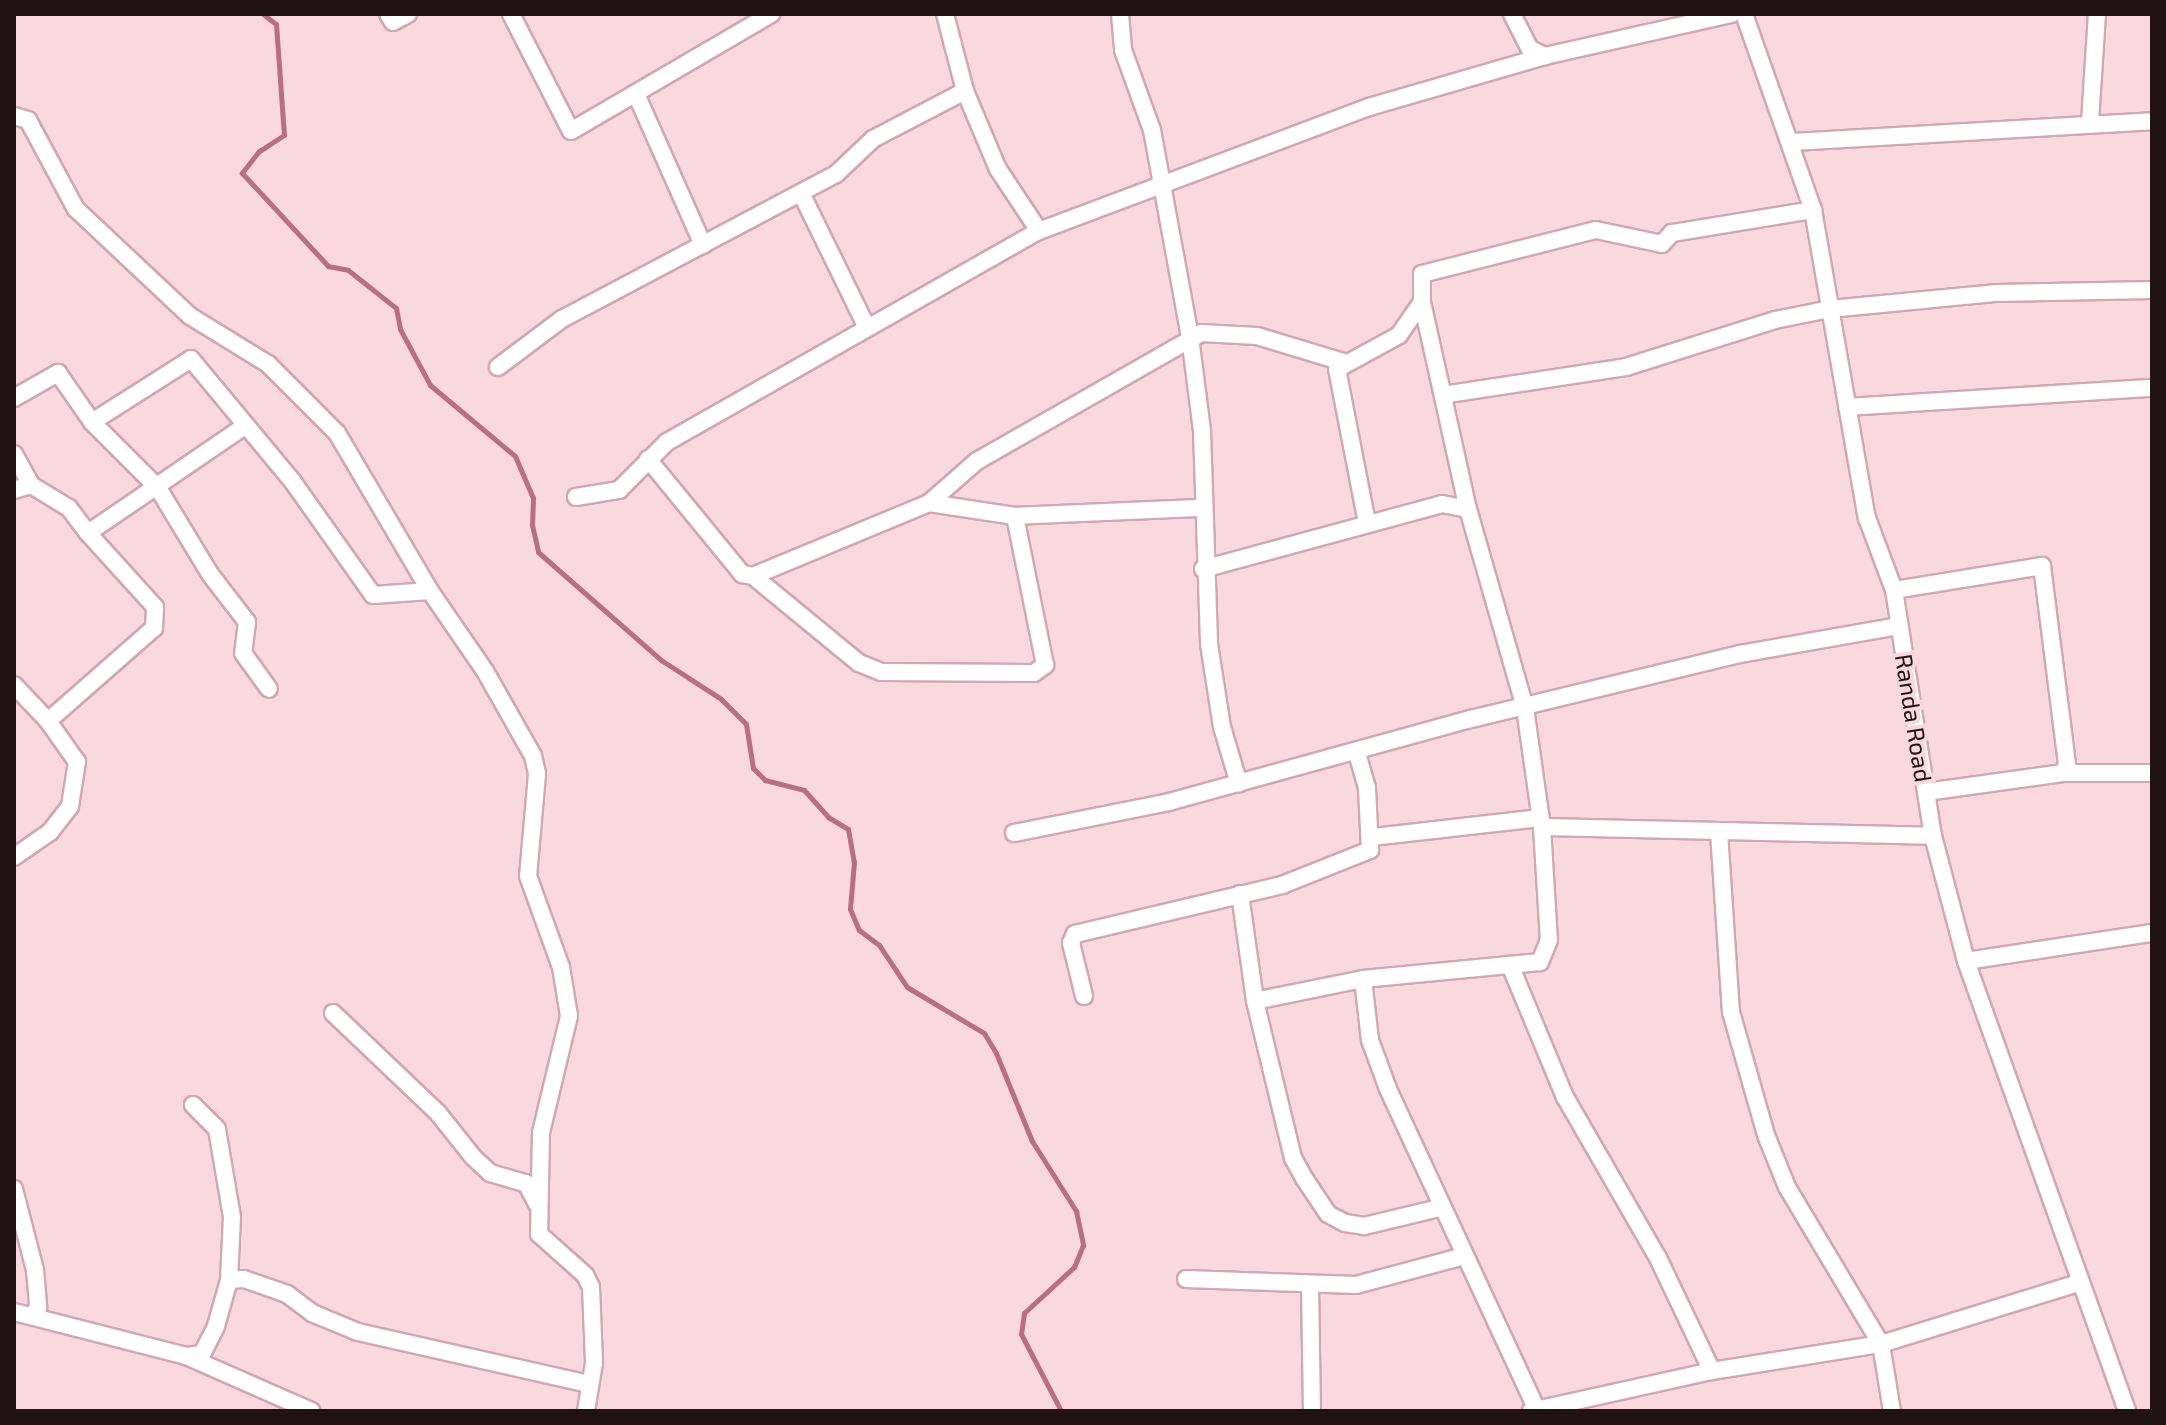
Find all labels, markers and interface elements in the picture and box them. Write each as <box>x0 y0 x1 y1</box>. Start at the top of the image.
street label: Randa Road <box>1890 652 1938 784</box>

